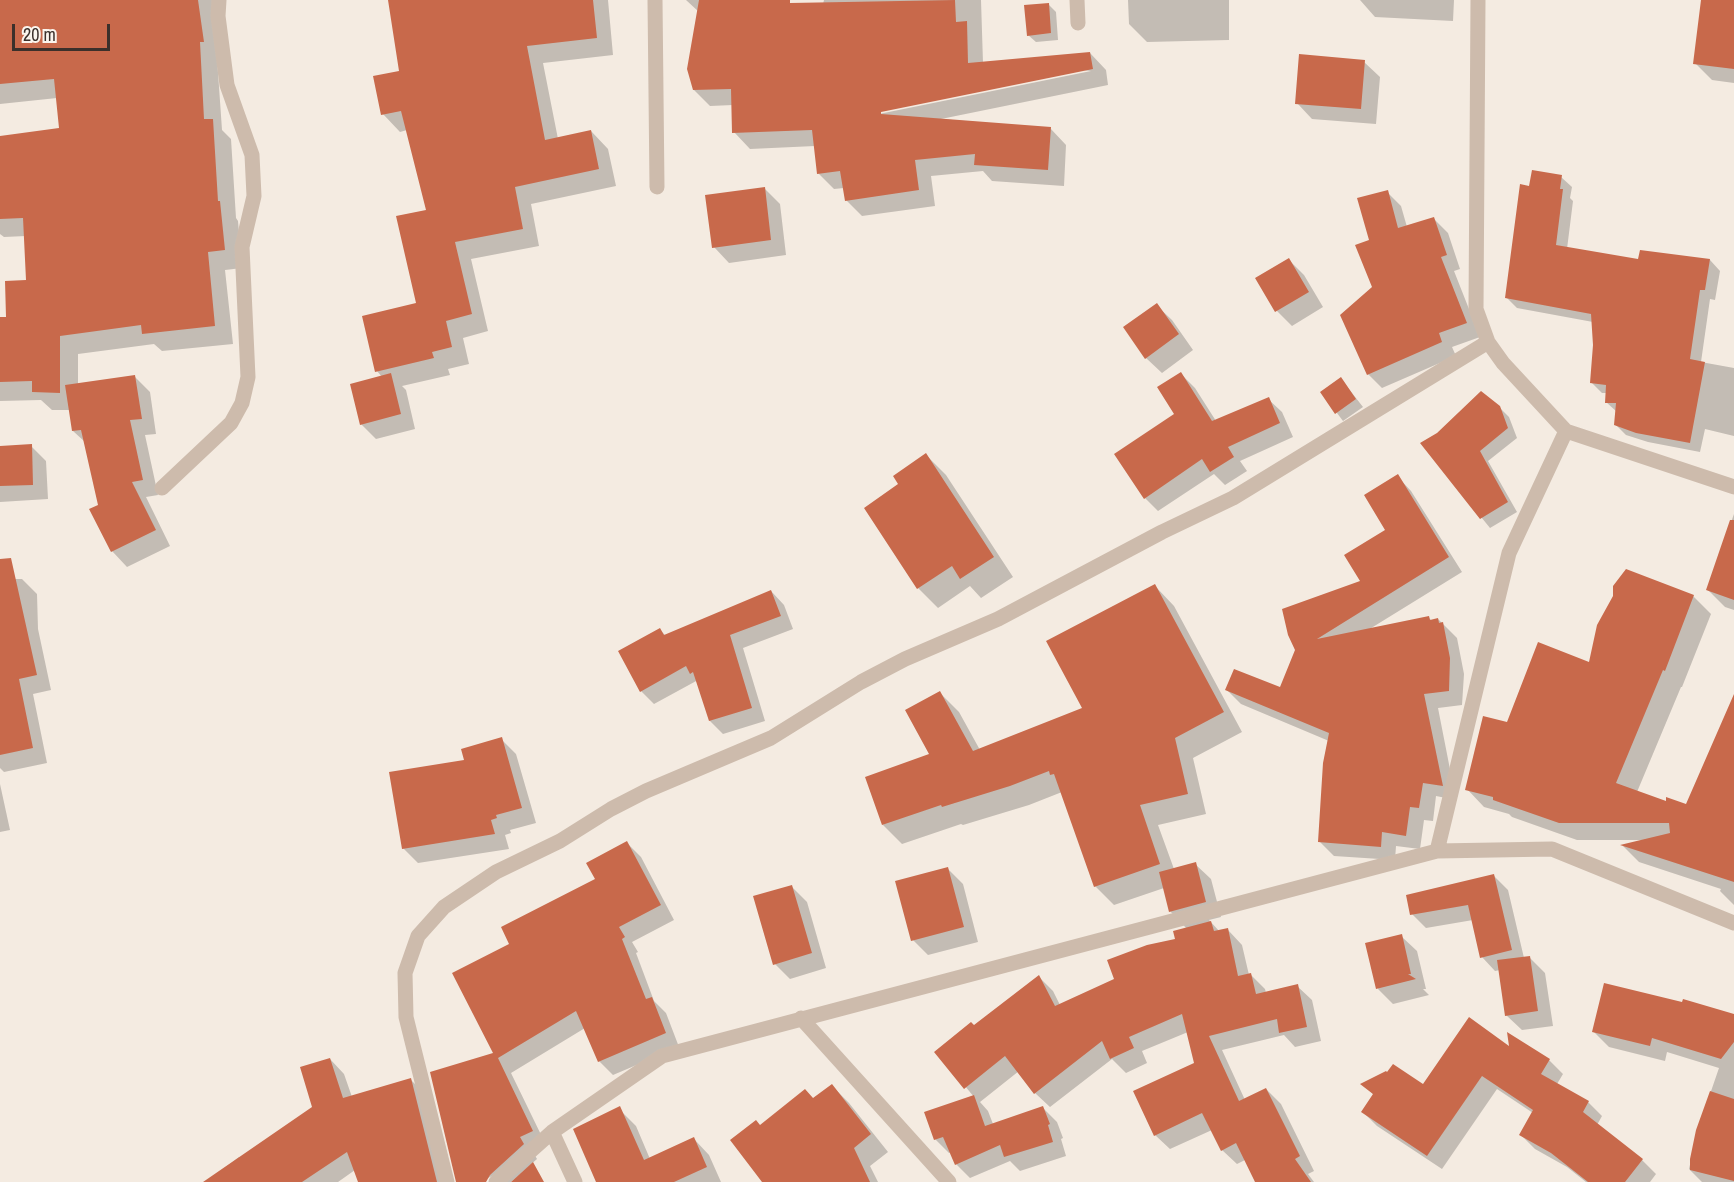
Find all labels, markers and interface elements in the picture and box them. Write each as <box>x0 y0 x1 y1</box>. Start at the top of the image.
scale bar <box>15 12 112 50</box>
text: 20 m <box>23 22 56 47</box>

